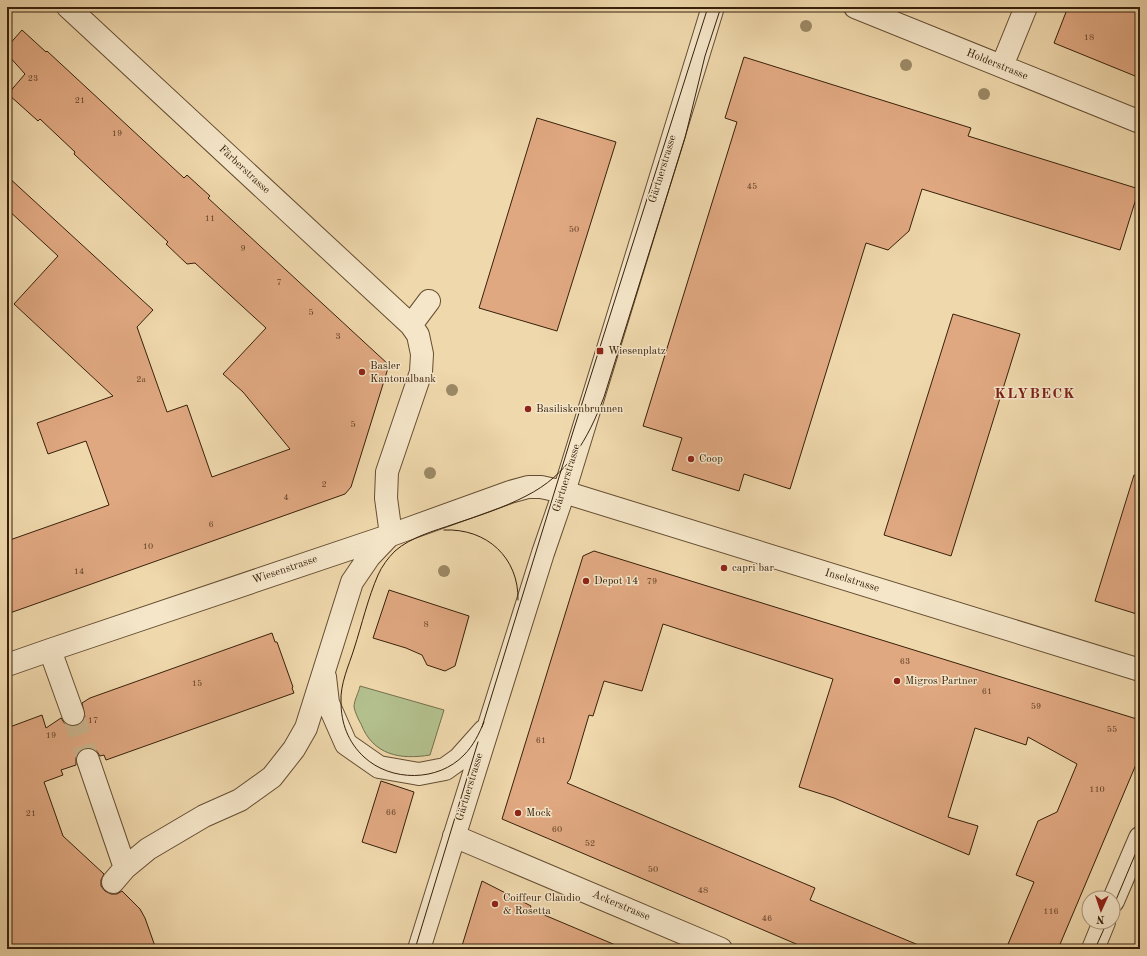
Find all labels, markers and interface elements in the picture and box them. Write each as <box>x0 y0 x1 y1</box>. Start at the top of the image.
house number: 18 <box>1084 33 1094 42</box>
street label: Holderstrasse <box>965 48 1029 82</box>
house number: 23 <box>28 74 38 83</box>
house number: 21 <box>75 96 85 105</box>
house number: 19 <box>112 129 122 138</box>
street label: Gärtnerstrasse <box>647 134 679 204</box>
street label: Färberstrasse <box>216 144 272 196</box>
house number: 45 <box>747 182 757 191</box>
house number: 11 <box>205 214 215 223</box>
house number: 50 <box>569 225 579 234</box>
house number: 9 <box>240 244 246 253</box>
house number: 7 <box>276 278 282 287</box>
house number: 5 <box>308 308 314 317</box>
house number: 3 <box>335 332 341 341</box>
marker: Wiesenplatz <box>595 346 605 356</box>
place label: Wiesenplatz <box>608 346 666 357</box>
place label: Basler Kantonalbank <box>370 361 436 385</box>
marker: Basler Kantonalbank <box>357 367 367 377</box>
house number: 2a <box>136 375 146 384</box>
district label: KLYBECK <box>994 387 1076 402</box>
marker: Basiliskenbrunnen <box>523 404 533 414</box>
place label: Basiliskenbrunnen <box>536 404 623 415</box>
house number: 5 <box>350 420 356 429</box>
street label: Gärtnerstrasse <box>551 443 583 513</box>
marker: Coop <box>686 454 696 464</box>
place label: Coop <box>699 454 723 465</box>
house number: 2 <box>321 480 327 489</box>
house number: 4 <box>283 493 289 502</box>
house number: 6 <box>208 520 214 529</box>
house number: 10 <box>143 542 153 551</box>
street label: Wiesenstrasse <box>251 554 319 586</box>
marker: capri bar <box>719 563 729 573</box>
place label: capri bar <box>732 563 775 574</box>
house number: 14 <box>74 567 84 576</box>
street label: Inselstrasse <box>823 568 881 594</box>
marker: Depot 14 <box>581 576 591 586</box>
place label: Depot 14 <box>594 576 638 587</box>
house number: 79 <box>647 577 657 586</box>
house number: 8 <box>423 620 429 629</box>
house number: 63 <box>900 657 910 666</box>
marker: Migros Partner <box>892 676 902 686</box>
place label: Migros Partner <box>905 676 978 687</box>
house number: 15 <box>192 679 202 688</box>
house number: 61 <box>982 687 992 696</box>
house number: 59 <box>1031 702 1041 711</box>
house number: 17 <box>88 716 98 725</box>
house number: 55 <box>1107 725 1117 734</box>
house number: 19 <box>46 731 56 740</box>
house number: 61 <box>536 736 546 745</box>
street label: Gärtnerstrasse <box>454 752 486 822</box>
house number: 110 <box>1089 785 1105 794</box>
house number: 66 <box>386 808 396 817</box>
marker: Mock <box>513 808 523 818</box>
place label: Mock <box>526 808 551 819</box>
house number: 21 <box>26 809 36 818</box>
house number: 60 <box>552 825 562 834</box>
house number: 52 <box>585 839 595 848</box>
house number: 50 <box>648 865 658 874</box>
house number: 48 <box>698 886 708 895</box>
street label: Ackerstrasse <box>590 889 652 923</box>
north arrow <box>1081 890 1121 930</box>
place label: Coiffeur Claudio & Rosetta <box>503 893 580 917</box>
marker: Coiffeur Claudio & Rosetta <box>490 899 500 909</box>
house number: 116 <box>1043 907 1059 916</box>
text: N <box>1095 913 1105 924</box>
house number: 46 <box>762 914 772 923</box>

